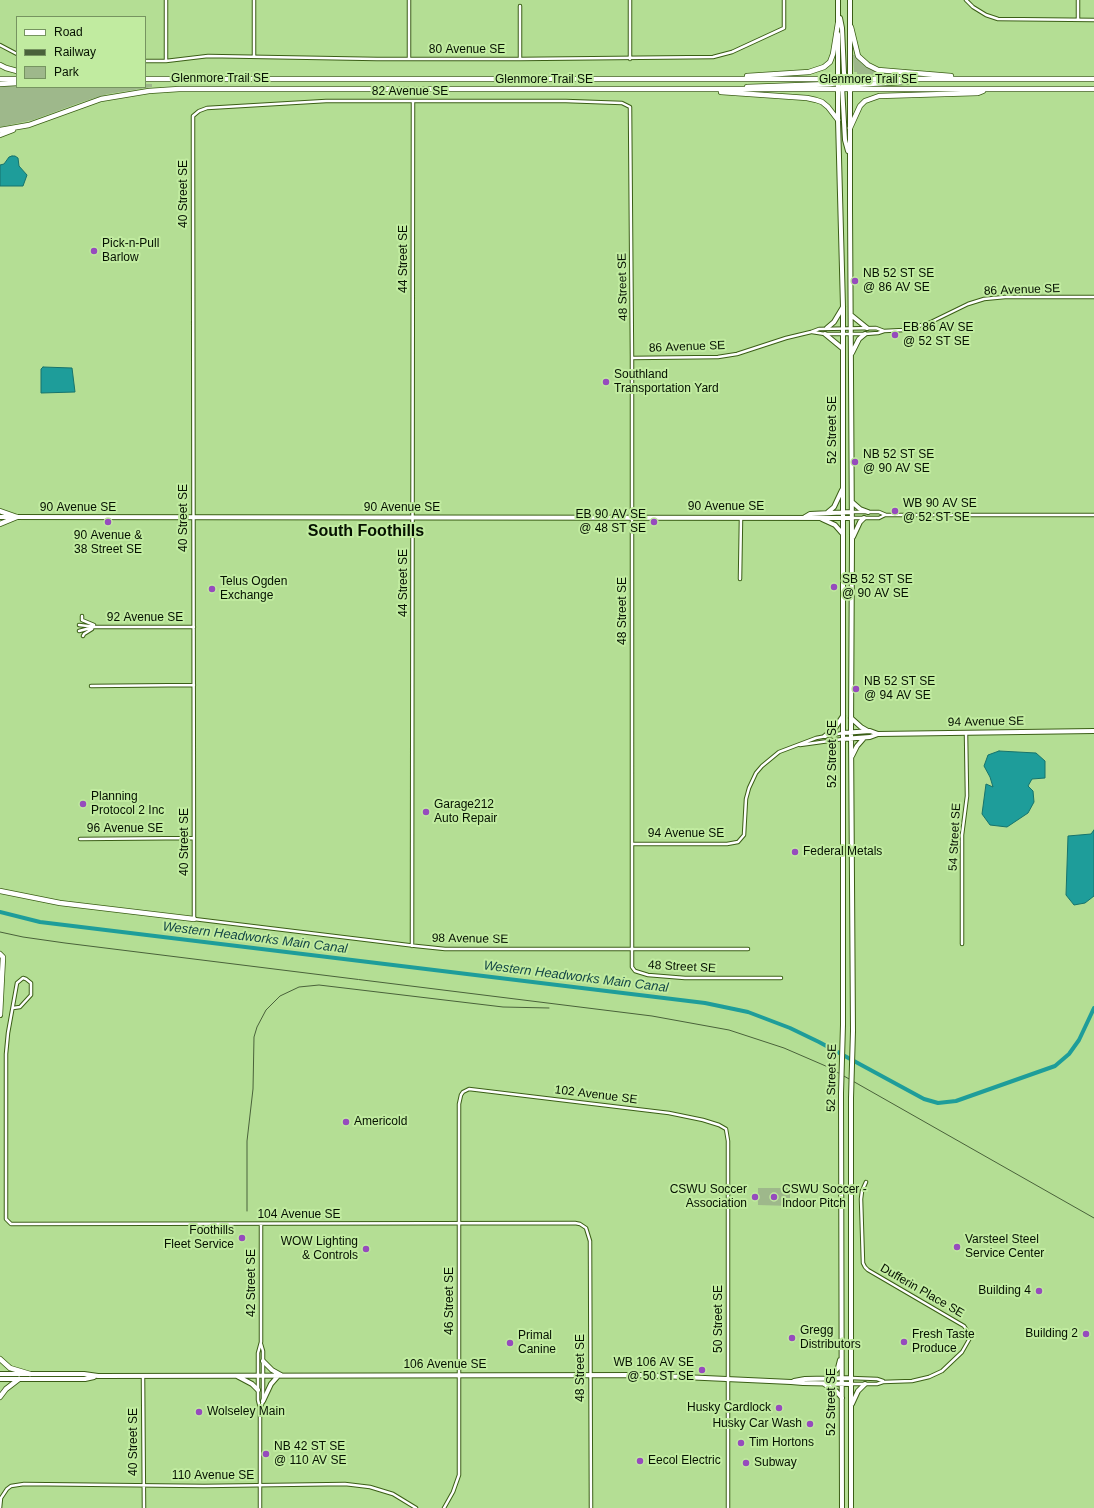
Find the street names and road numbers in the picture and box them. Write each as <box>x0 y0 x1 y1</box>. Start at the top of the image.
street label: 80 Avenue SE <box>429 43 505 57</box>
street label: Glenmore Trail SE <box>171 72 269 86</box>
street label: Glenmore Trail SE <box>495 73 593 87</box>
street label: Glenmore Trail SE <box>819 73 917 87</box>
street label: 82 Avenue SE <box>372 85 448 99</box>
street label: 40 Street SE <box>177 160 191 228</box>
street label: 44 Street SE <box>397 225 411 293</box>
street label: 48 Street SE <box>615 253 631 321</box>
street label: 86 Avenue SE <box>984 281 1060 299</box>
street label: 86 Avenue SE <box>649 338 725 356</box>
street label: 52 Street SE <box>826 396 840 464</box>
street label: 40 Street SE <box>177 484 191 552</box>
street label: 90 Avenue SE <box>688 500 764 514</box>
street label: 90 Avenue SE <box>40 501 116 515</box>
street label: 90 Avenue SE <box>364 501 440 515</box>
street label: 44 Street SE <box>397 549 411 617</box>
street label: 48 Street SE <box>616 577 630 645</box>
street label: 92 Avenue SE <box>107 611 183 625</box>
street label: 94 Avenue SE <box>948 714 1024 730</box>
street label: 52 Street SE <box>826 720 840 788</box>
street label: 54 Street SE <box>946 803 964 871</box>
street label: 40 Street SE <box>178 808 192 876</box>
street label: 96 Avenue SE <box>87 822 163 836</box>
street label: 94 Avenue SE <box>648 827 724 841</box>
street label: 98 Avenue SE <box>432 931 508 947</box>
street label: 48 Street SE <box>648 958 716 976</box>
street label: 52 Street SE <box>824 1044 840 1112</box>
street label: 102 Avenue SE <box>554 1083 638 1107</box>
street label: 104 Avenue SE <box>257 1208 341 1222</box>
street label: 42 Street SE <box>245 1249 259 1317</box>
street label: Dufferin Place SE <box>877 1261 967 1321</box>
street label: 46 Street SE <box>443 1267 457 1335</box>
street label: 50 Street SE <box>712 1285 726 1353</box>
street label: 48 Street SE <box>574 1334 588 1402</box>
street label: 106 Avenue SE <box>403 1358 487 1372</box>
street label: 52 Street SE <box>825 1368 839 1436</box>
street label: 40 Street SE <box>127 1408 141 1476</box>
street label: 110 Avenue SE <box>172 1469 254 1483</box>

